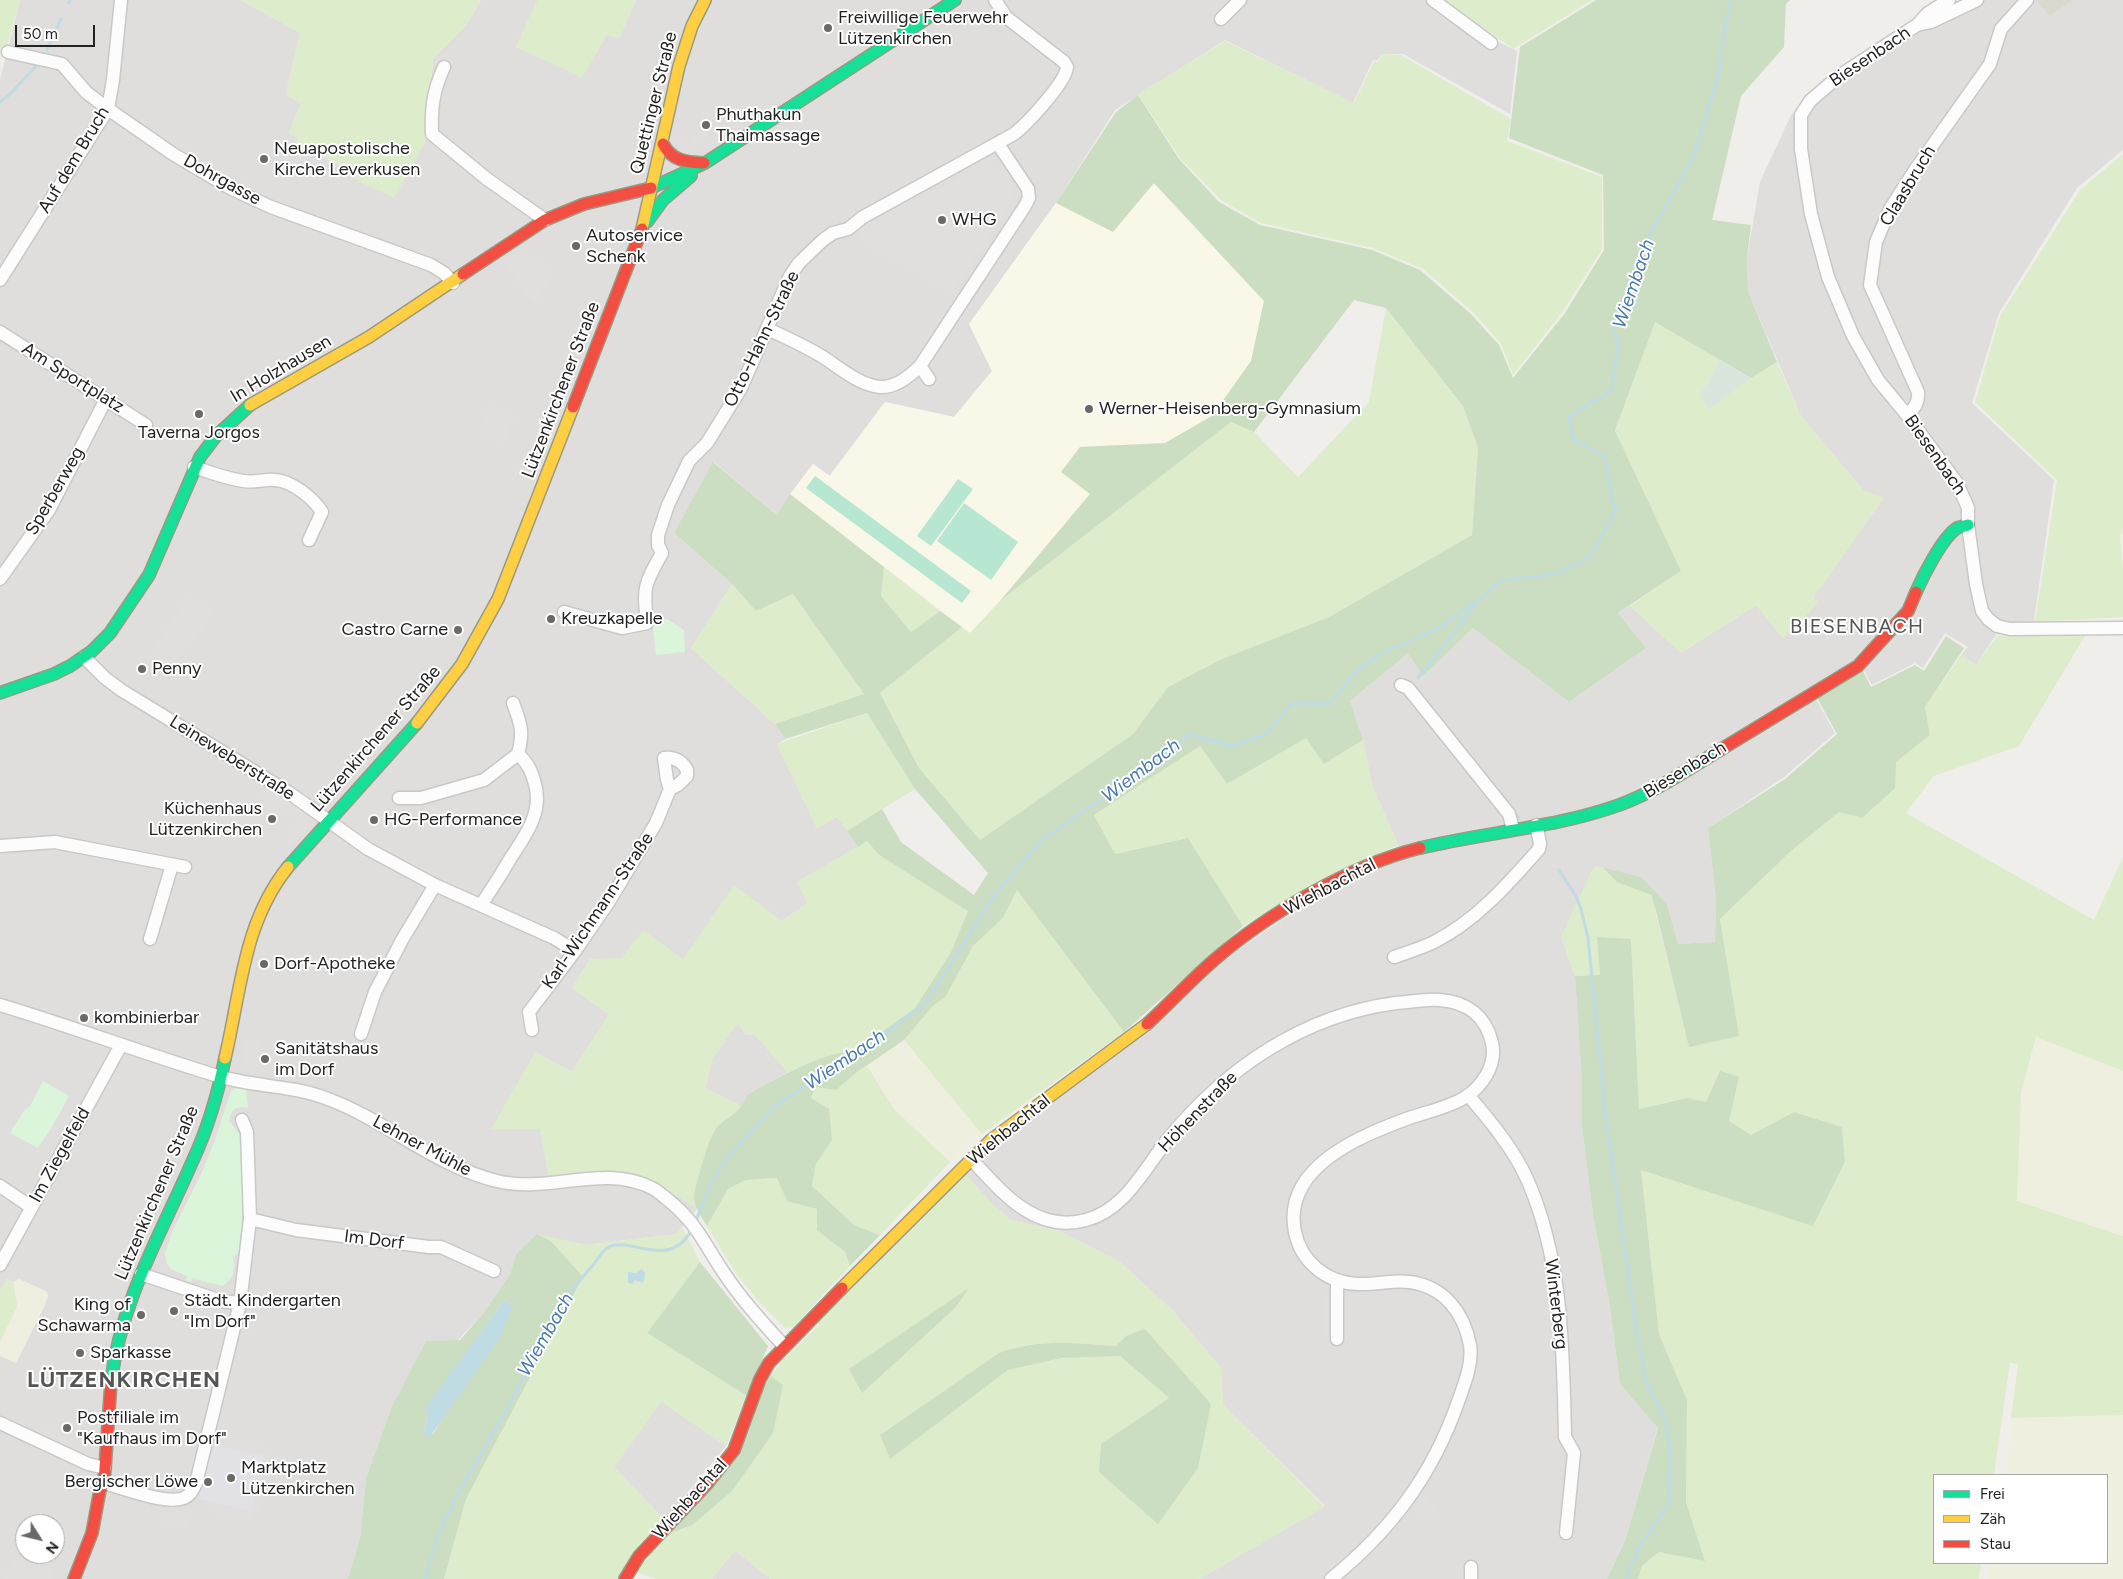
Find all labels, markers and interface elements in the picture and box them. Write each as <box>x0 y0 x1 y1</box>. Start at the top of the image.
place label: Freiwillige Feuerwehr Lützenkirchen <box>838 7 1008 50</box>
scale bar <box>18 15 98 47</box>
marker: Freiwillige Feuerwehr Lützenkirchen <box>822 22 834 34</box>
street label: Biesenbach <box>1826 22 1914 92</box>
text: 50 m <box>23 25 58 43</box>
street label: Quettinger Straße <box>626 30 682 176</box>
street label: Auf dem Bruch <box>34 103 114 217</box>
place label: Phuthakun Thaimassage <box>716 104 820 146</box>
marker: Phuthakun Thaimassage <box>700 119 712 131</box>
place label: Neuapostolische Kirche Leverkusen <box>274 138 420 180</box>
street label: Claasbruch <box>1876 142 1940 230</box>
street label: Dohrgasse <box>179 150 265 210</box>
marker: Neuapostolische Kirche Leverkusen <box>258 153 270 165</box>
place label: WHG <box>952 209 996 231</box>
marker: WHG <box>936 214 948 226</box>
place label: Autoservice Schenk <box>586 225 683 268</box>
water label: Wiembach <box>1608 237 1660 331</box>
marker: Autoservice Schenk <box>570 240 582 252</box>
street label: Otto-Hahn-Straße <box>720 267 804 411</box>
street label: Lützenkirchener Straße <box>517 299 605 481</box>
street label: In Holzhausen <box>227 330 335 408</box>
street label: Am Sportplatz <box>18 338 128 418</box>
place label: Werner-Heisenberg-Gymnasium <box>1099 398 1361 420</box>
marker: Werner-Heisenberg-Gymnasium <box>1083 403 1095 415</box>
marker: Taverna Jorgos <box>193 408 205 420</box>
street label: Biesenbach <box>1900 411 1970 499</box>
place label: Taverna Jorgos <box>138 422 260 444</box>
street label: Sperberweg <box>21 443 89 539</box>
place label: Kreuzkapelle <box>561 608 663 630</box>
marker: Kreuzkapelle <box>545 613 557 625</box>
district label: BIESENBACH <box>1789 615 1925 639</box>
place label: Castro Carne <box>342 619 448 641</box>
marker: Castro Carne <box>452 624 464 636</box>
place label: Penny <box>152 658 201 680</box>
street label: Lützenkirchener Straße <box>307 661 445 817</box>
marker: Penny <box>136 663 148 675</box>
street label: Leineweberstraße <box>165 711 299 805</box>
water label: Wiembach <box>1097 734 1185 808</box>
street label: Biesenbach <box>1640 737 1730 803</box>
place label: Küchenhaus Lützenkirchen <box>148 798 262 841</box>
place label: HG-Performance <box>384 809 522 831</box>
marker: Küchenhaus Lützenkirchen <box>266 813 278 825</box>
marker: HG-Performance <box>368 814 380 826</box>
street label: Karl-Wichmann-Straße <box>538 829 658 993</box>
street label: Wiehbachtal <box>1280 854 1380 920</box>
place label: Dorf-Apotheke <box>274 953 395 975</box>
marker: Dorf-Apotheke <box>258 958 270 970</box>
place label: kombinierbar <box>94 1007 199 1029</box>
marker: kombinierbar <box>78 1012 90 1024</box>
water label: Wiembach <box>800 1025 890 1095</box>
place label: Sanitätshaus im Dorf <box>275 1038 378 1080</box>
marker: Sanitätshaus im Dorf <box>259 1053 271 1065</box>
street label: Höhenstraße <box>1154 1067 1242 1157</box>
street label: Wiehbachtal <box>963 1090 1055 1170</box>
street label: Lützenkirchener Straße <box>111 1103 203 1283</box>
street label: Im Ziegelfeld <box>25 1104 95 1206</box>
street label: Lehner Mühle <box>369 1111 475 1181</box>
street label: Im Dorf <box>343 1226 405 1254</box>
street label: Winterberg <box>1540 1257 1572 1351</box>
water label: Wiembach <box>513 1289 579 1381</box>
place label: Städt. Kindergarten "Im Dorf" <box>184 1290 341 1332</box>
place label: King of Schawarma <box>37 1294 131 1336</box>
marker: Städt. Kindergarten "Im Dorf" <box>168 1305 180 1317</box>
marker: King of Schawarma <box>135 1309 147 1321</box>
place label: Sparkasse <box>90 1342 171 1364</box>
marker: Sparkasse <box>74 1347 86 1359</box>
district label: LÜTZENKIRCHEN <box>25 1368 223 1394</box>
place label: Postfiliale im "Kaufhaus im Dorf" <box>77 1407 227 1450</box>
marker: Postfiliale im "Kaufhaus im Dorf" <box>61 1422 73 1434</box>
street label: Wiehbachtal <box>648 1454 732 1544</box>
place label: Marktplatz Lützenkirchen <box>241 1457 355 1500</box>
place label: Bergischer Löwe <box>65 1471 198 1493</box>
marker: Marktplatz Lützenkirchen <box>225 1472 237 1484</box>
legend <box>1933 1474 2108 1564</box>
marker: Bergischer Löwe <box>202 1476 214 1488</box>
text: Frei <box>1980 1485 2005 1503</box>
text: Zäh <box>1980 1510 2006 1528</box>
north arrow <box>15 1514 65 1564</box>
text: Stau <box>1980 1535 2011 1553</box>
text: N <box>42 1538 62 1557</box>

